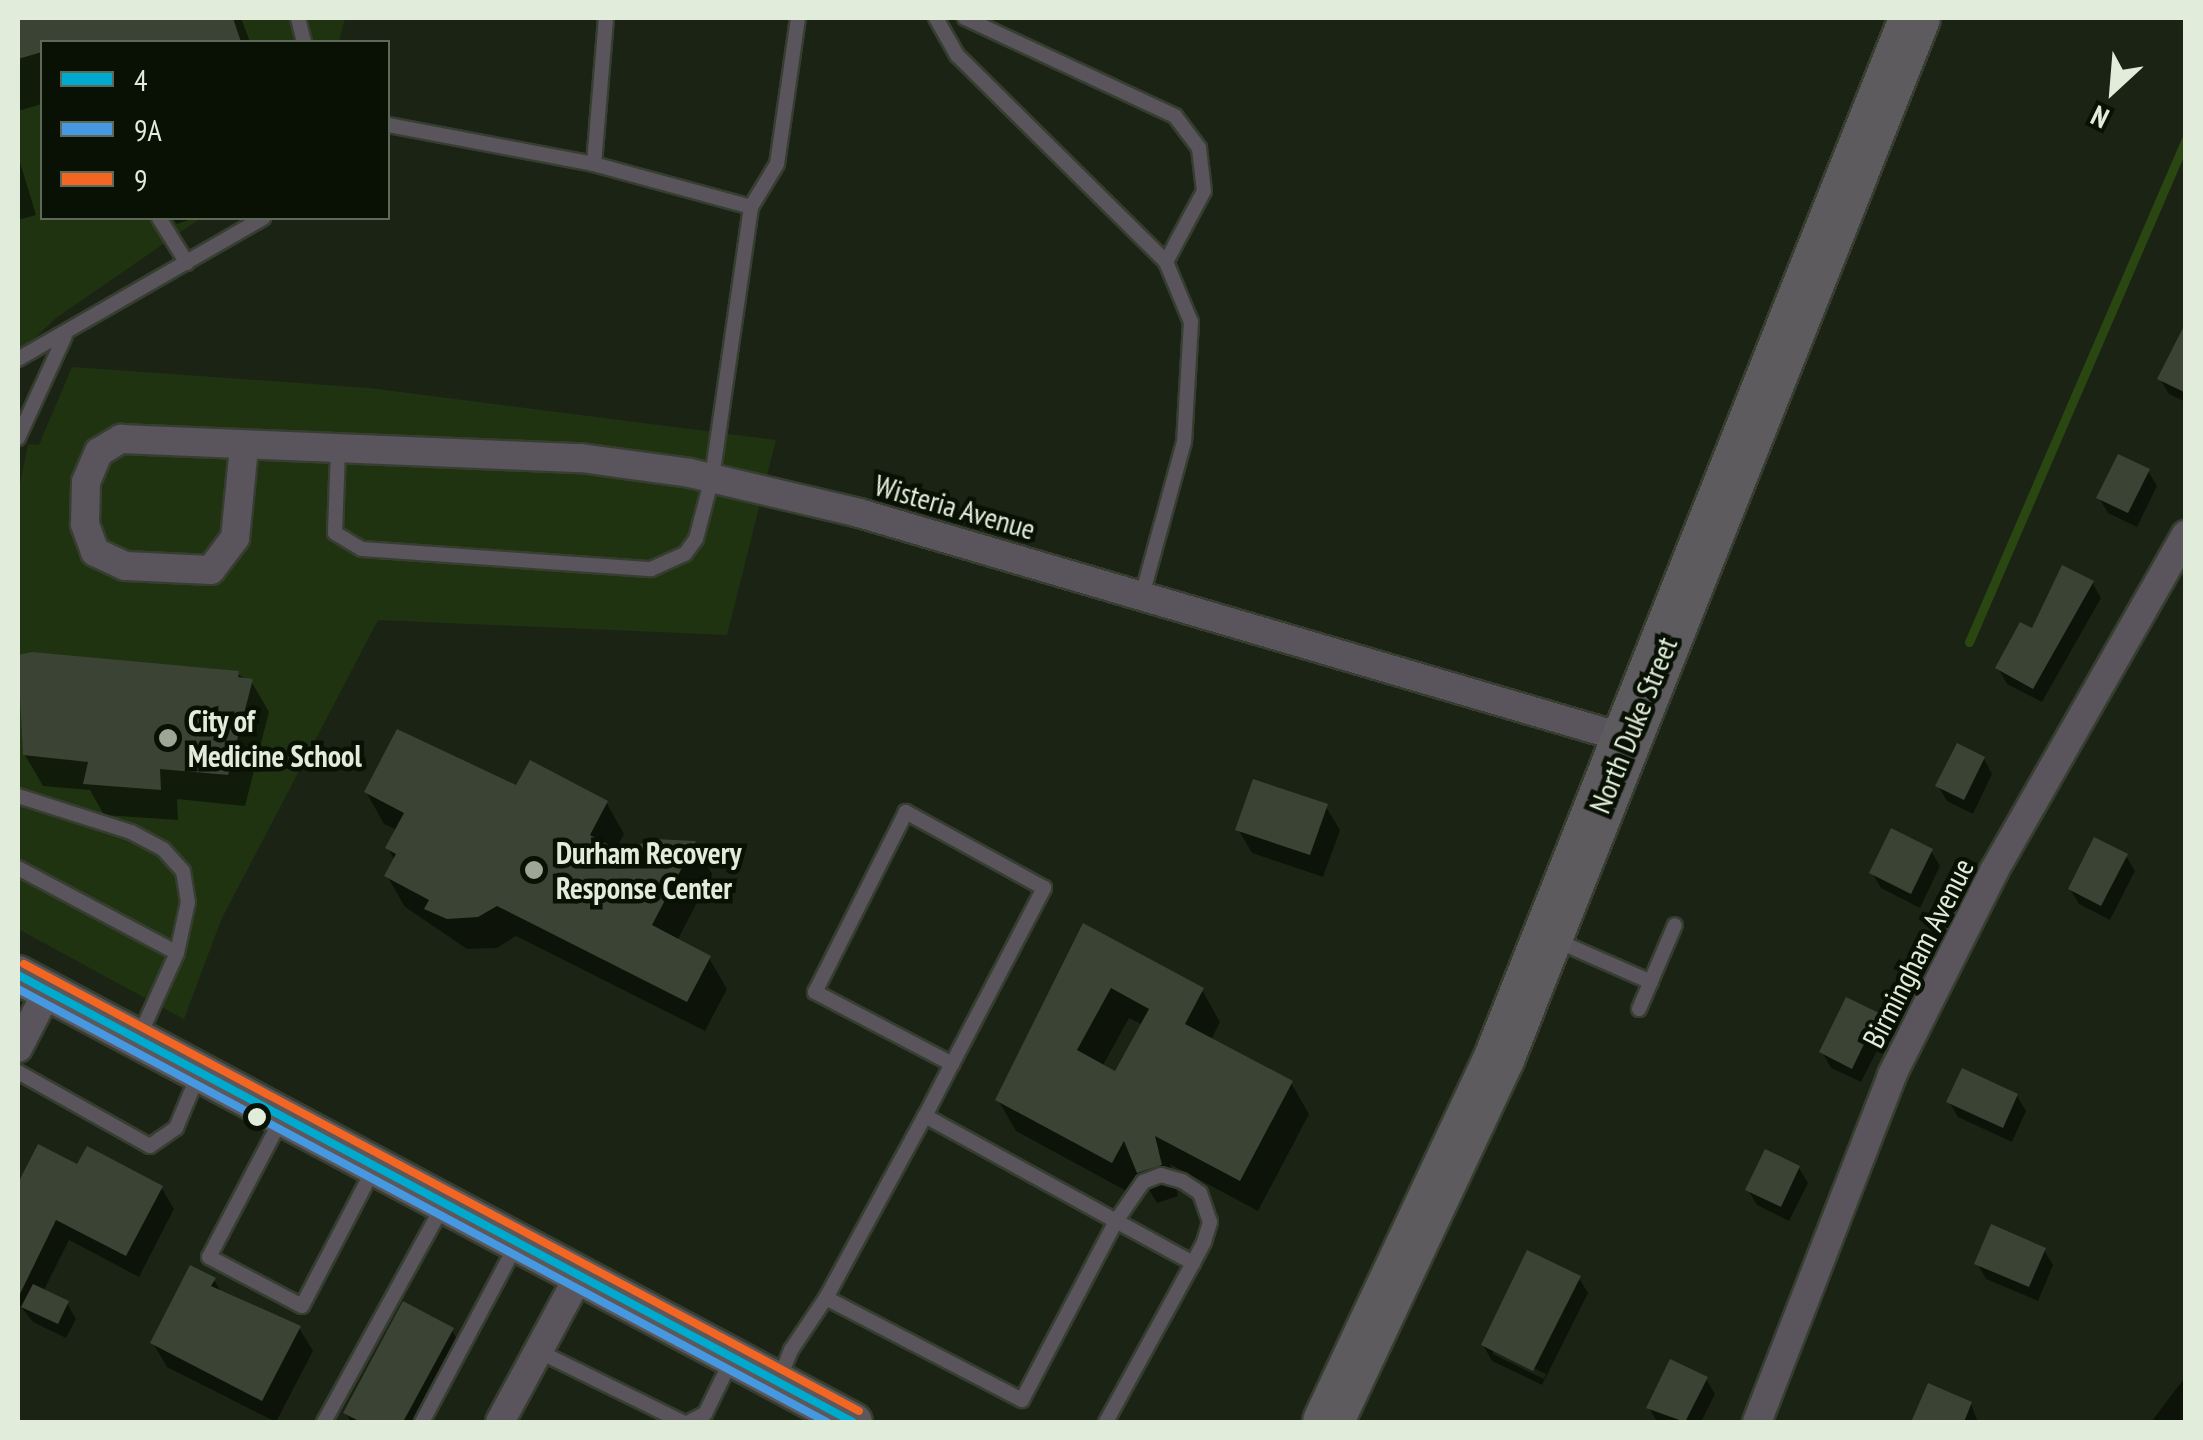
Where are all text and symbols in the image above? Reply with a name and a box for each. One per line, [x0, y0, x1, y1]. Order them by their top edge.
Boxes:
legend [40, 40, 390, 220]
north arrow [2063, 40, 2163, 140]
text: 4 [134, 60, 148, 99]
text: N [2085, 97, 2115, 137]
text: 9A [134, 110, 162, 149]
text: 9 [134, 160, 148, 199]
street label: Wisteria Avenue [870, 467, 1040, 547]
street label: North Duke Street [1581, 632, 1685, 818]
place label: City of Medicine School [188, 703, 362, 774]
marker: City of Medicine School [157, 727, 179, 749]
place label: Durham Recovery Response Center [556, 835, 741, 906]
street label: Birmingham Avenue [1855, 852, 1981, 1054]
marker: Durham Recovery Response Center [521, 857, 547, 883]
unlabelled marker [247, 1107, 267, 1127]

